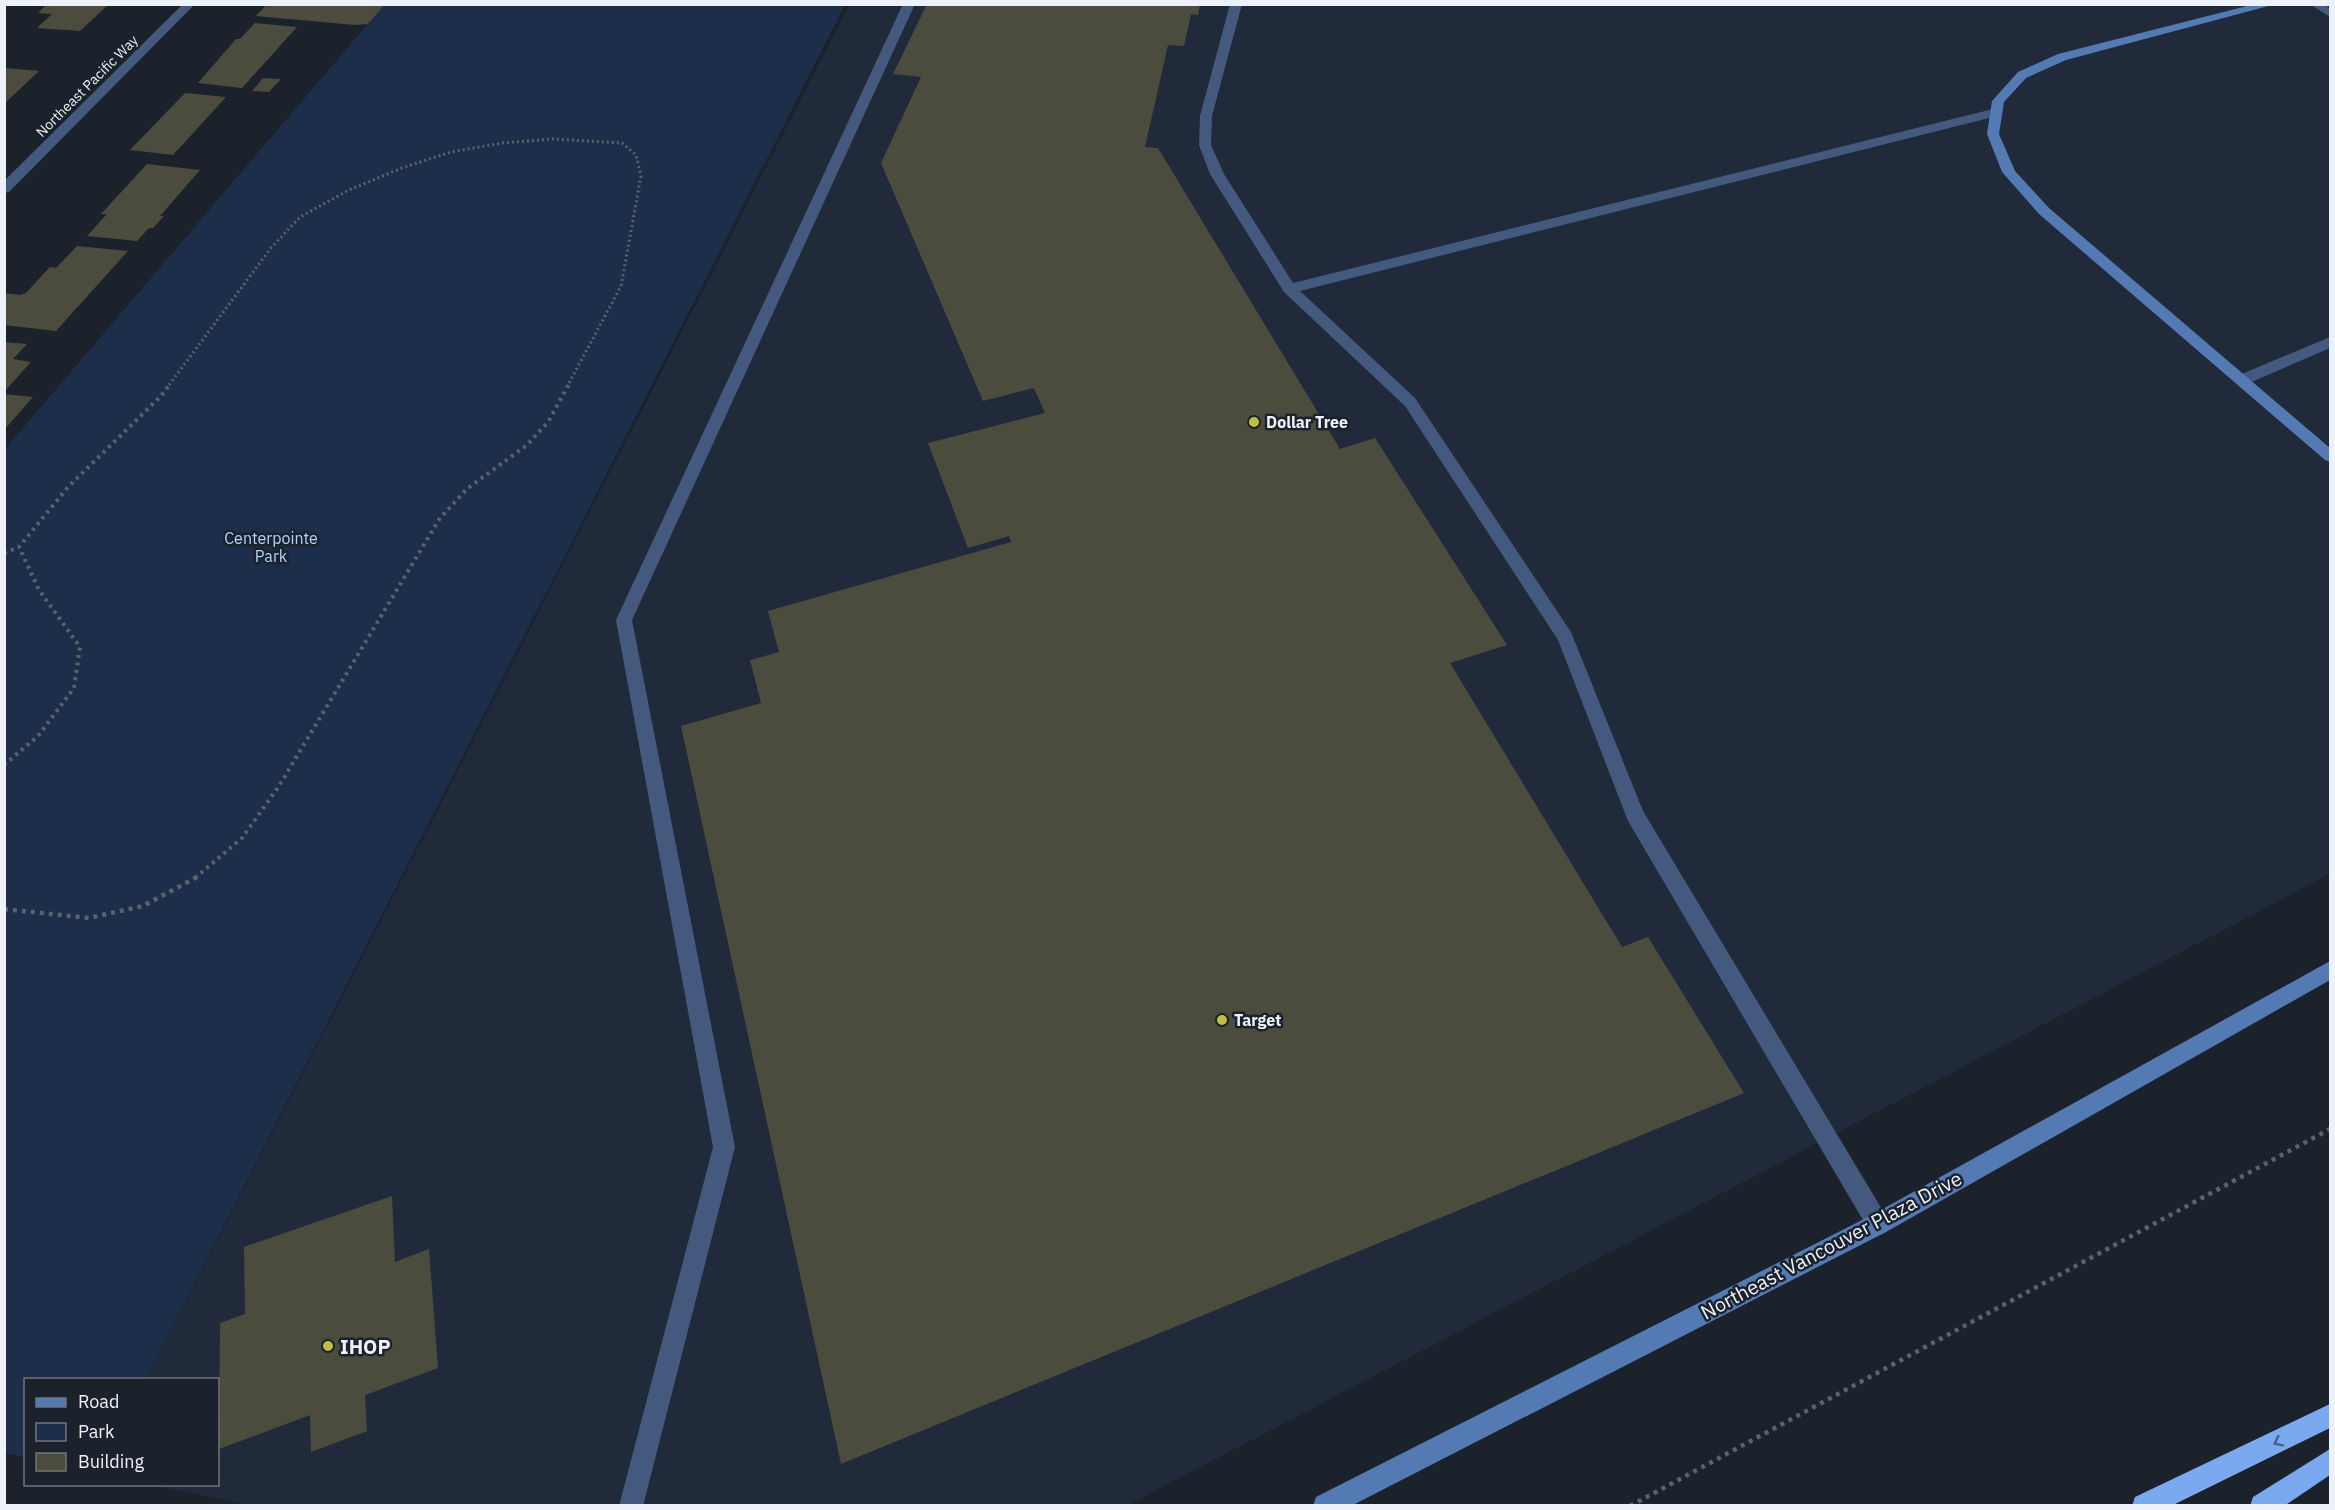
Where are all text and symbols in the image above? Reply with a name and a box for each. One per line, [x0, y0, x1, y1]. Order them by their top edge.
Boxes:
street label: Northeast Pacific Way [32, 31, 142, 141]
place label: Dollar Tree [1266, 412, 1348, 432]
marker: Dollar Tree [1247, 415, 1261, 429]
park label: Centerpointe Park [224, 528, 318, 566]
place label: Target [1234, 1010, 1281, 1030]
marker: Target [1215, 1013, 1229, 1027]
street label: Northeast Vancouver Plaza Drive [1696, 1164, 1966, 1326]
place label: IHOP [340, 1333, 391, 1360]
marker: IHOP [321, 1339, 335, 1353]
legend [24, 1378, 219, 1486]
text: Road [78, 1390, 119, 1413]
text: Park [78, 1420, 115, 1443]
one-way arrow [2273, 1434, 2284, 1446]
text: Building [78, 1450, 145, 1473]

